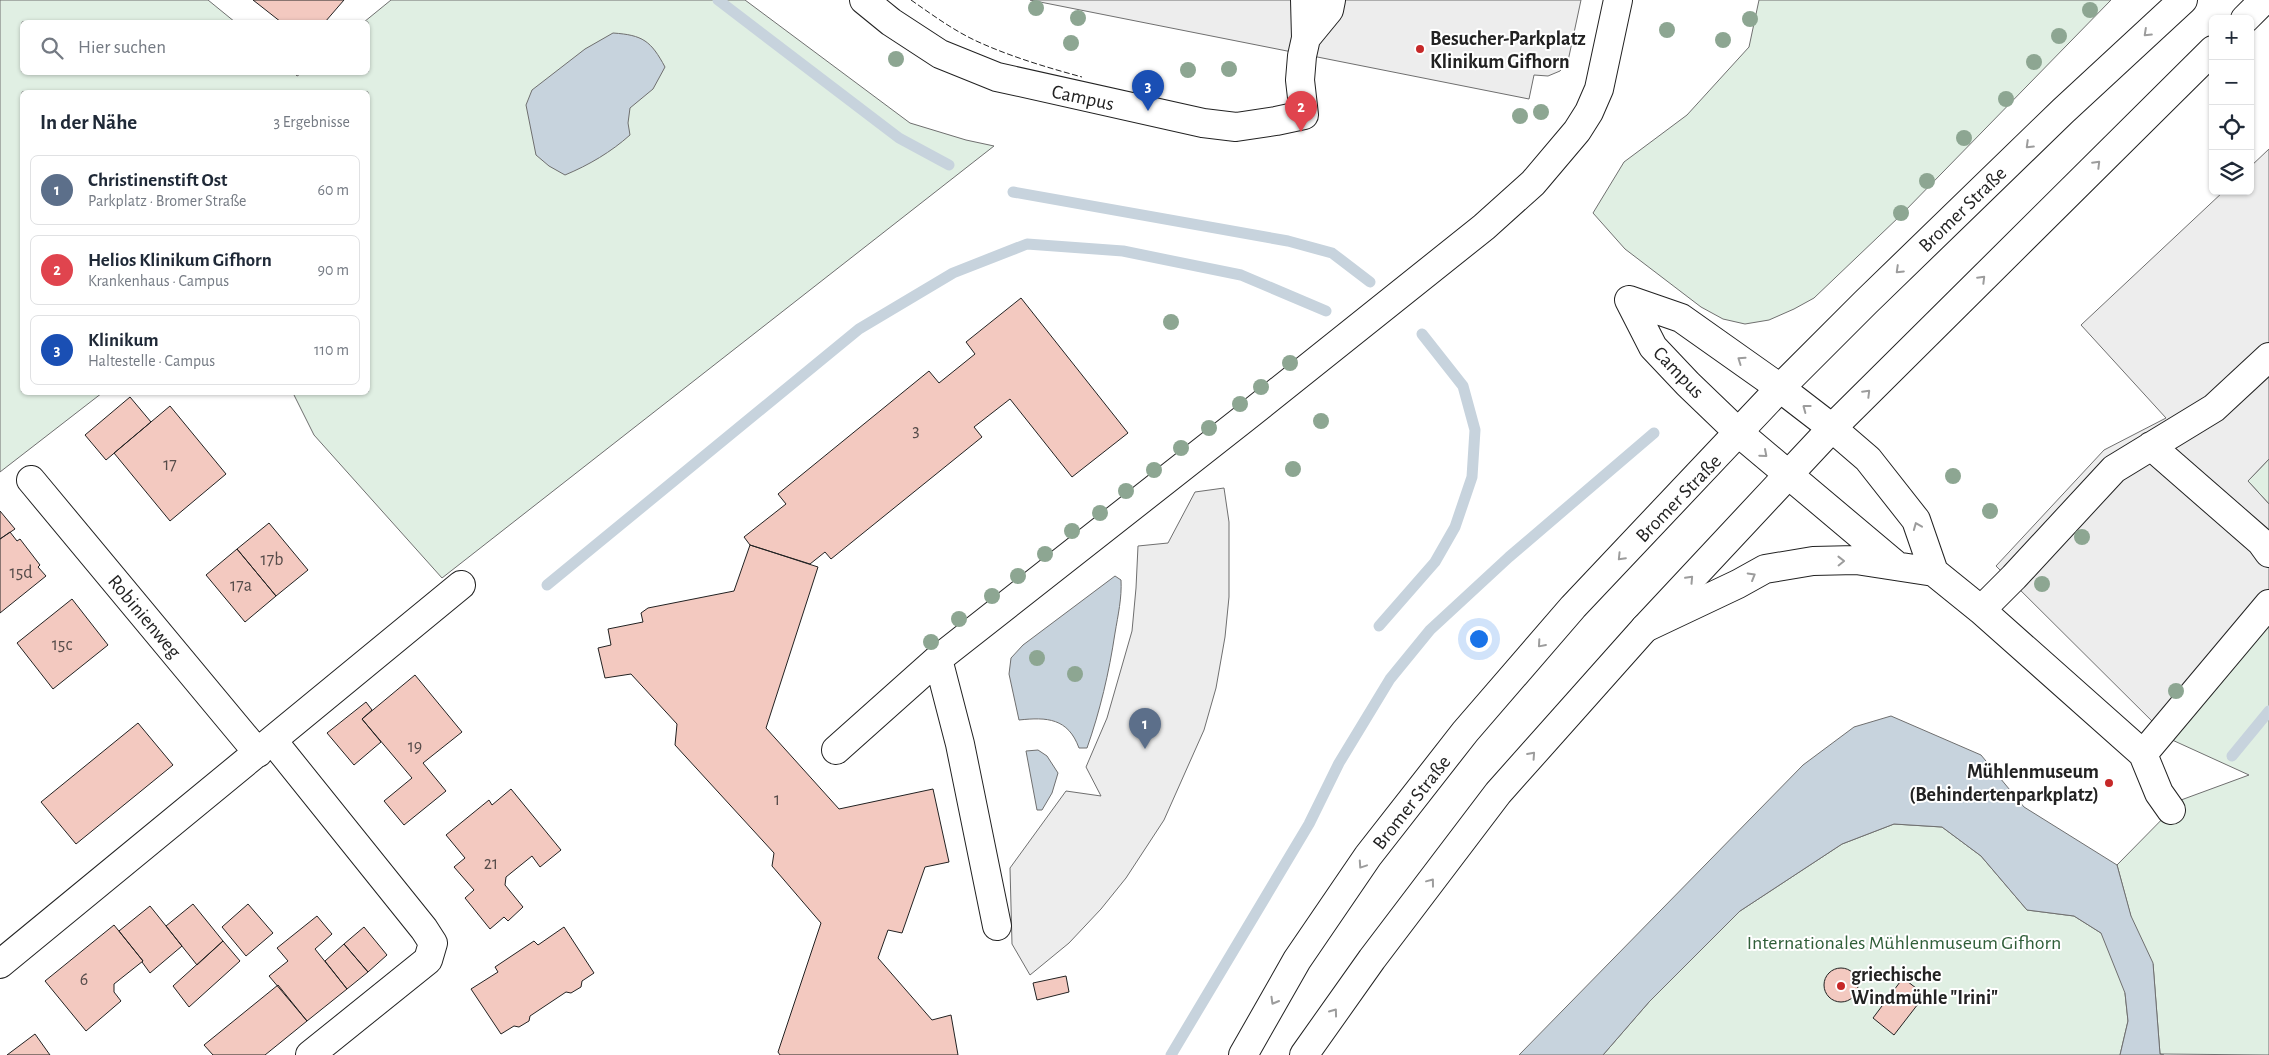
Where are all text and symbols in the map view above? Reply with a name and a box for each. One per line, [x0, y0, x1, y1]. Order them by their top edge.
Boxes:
map controls [2209, 15, 2254, 195]
button: + [2209, 15, 2254, 60]
search box [20, 20, 370, 75]
one-way arrow [2144, 27, 2153, 36]
place label: Besucher-Parkplatz Klinikum Gifhorn [1430, 29, 1586, 72]
icon: search [38, 34, 66, 62]
text: Hier suchen [78, 38, 166, 57]
marker: Besucher-Parkplatz Klinikum Gifhorn [1414, 43, 1426, 55]
button: − [2209, 60, 2254, 105]
pin: 3 [1132, 70, 1164, 111]
street label: Campus [1050, 82, 1116, 114]
pin: 2 [1285, 91, 1317, 132]
button: locate [2209, 105, 2254, 150]
text: In der Nähe [40, 112, 137, 133]
text: 3 Ergebnisse [273, 114, 350, 130]
one-way arrow [2025, 139, 2034, 148]
button: layers [2209, 150, 2254, 195]
one-way arrow [2091, 161, 2100, 170]
street label: Bromer Straße [1915, 163, 2010, 256]
text: Christinenstift Ost [88, 171, 227, 190]
text: 1 [54, 182, 60, 198]
text: 60 m [318, 182, 349, 198]
text: Parkplatz · Bromer Straße [88, 193, 246, 209]
text: Helios Klinikum Gifhorn [88, 251, 272, 270]
text: 2 [53, 262, 61, 278]
text: 90 m [318, 262, 349, 278]
one-way arrow [1896, 264, 1905, 273]
text: Krankenhaus · Campus [88, 273, 229, 289]
one-way arrow [1976, 275, 1985, 284]
text: Klinikum [88, 331, 159, 350]
text: 3 [54, 342, 60, 358]
text: 110 m [314, 342, 349, 358]
street label: Campus [1649, 343, 1707, 402]
text: Haltestelle · Campus [88, 353, 215, 369]
one-way arrow [1737, 357, 1746, 366]
one-way arrow [1861, 390, 1870, 399]
one-way arrow [1802, 405, 1812, 414]
house number: 3 [912, 422, 920, 440]
one-way arrow [1758, 448, 1767, 457]
street label: Bromer Straße [1632, 451, 1725, 546]
house number: 17 [163, 456, 177, 474]
one-way arrow [1913, 522, 1924, 531]
house number: 17b [261, 551, 283, 569]
one-way arrow [1618, 551, 1627, 560]
one-way arrow [1837, 556, 1845, 566]
house number: 15d [9, 564, 33, 582]
street label: Robinienweg [104, 571, 185, 662]
one-way arrow [1747, 573, 1756, 583]
one-way arrow [1684, 575, 1693, 584]
house number: 17a [230, 577, 252, 595]
your location [1466, 626, 1492, 652]
house number: 15c [52, 636, 72, 654]
one-way arrow [1538, 638, 1547, 647]
pin: 1 [1129, 708, 1161, 749]
house number: 19 [408, 738, 422, 756]
one-way arrow [1526, 751, 1535, 760]
street label: Bromer Straße [1369, 752, 1455, 853]
place label: Mühlenmuseum (Behindertenparkplatz) [1909, 762, 2099, 805]
marker: Mühlenmuseum (Behindertenparkplatz) [2103, 777, 2115, 789]
house number: 1 [774, 791, 780, 809]
house number: 21 [484, 855, 498, 873]
one-way arrow [1359, 859, 1368, 869]
one-way arrow [1425, 878, 1434, 888]
park label: Internationales Mühlenmuseum Gifhorn [1747, 933, 2061, 953]
place label: griechische Windmühle "Irini" [1851, 965, 1998, 1008]
house number: 6 [80, 971, 88, 989]
marker: griechische Windmühle "Irini" [1835, 980, 1847, 992]
one-way arrow [1270, 996, 1280, 1005]
one-way arrow [1328, 1009, 1337, 1018]

